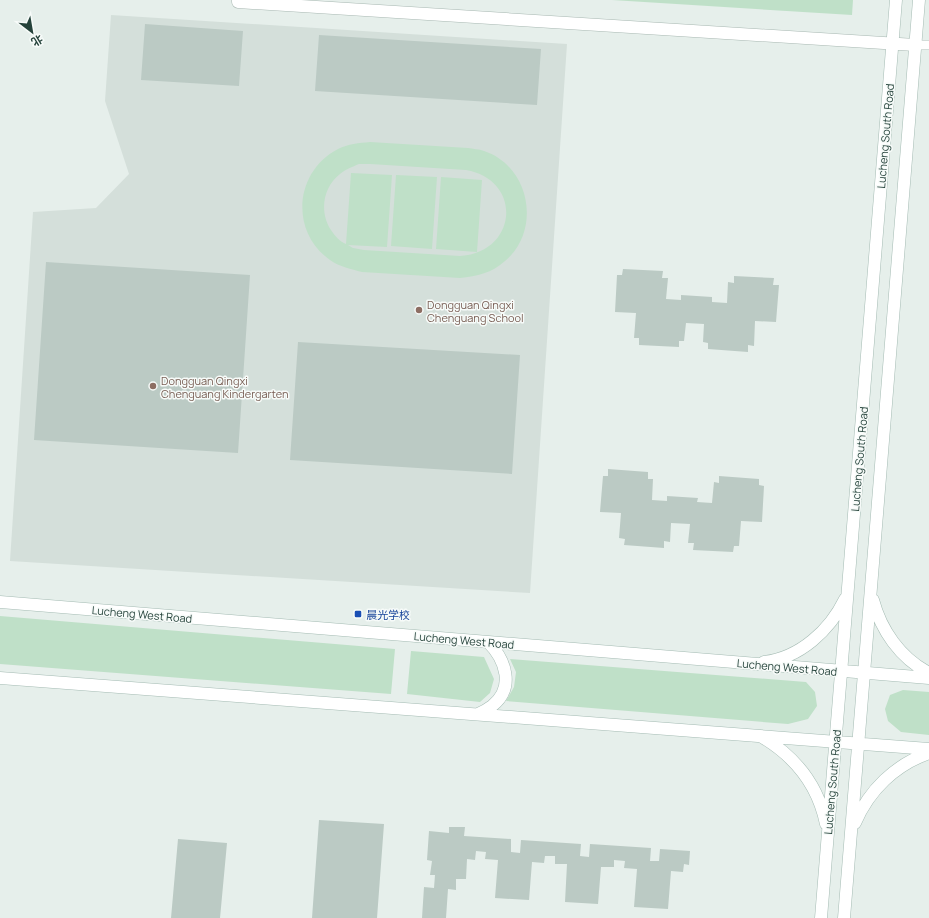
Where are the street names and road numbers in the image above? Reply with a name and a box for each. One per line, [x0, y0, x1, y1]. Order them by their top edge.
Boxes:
street label: Lucheng South Road [873, 83, 897, 189]
street label: Lucheng South Road [847, 406, 871, 512]
street label: Lucheng West Road [91, 602, 193, 626]
street label: Lucheng West Road [413, 628, 515, 652]
street label: Lucheng West Road [736, 655, 838, 679]
street label: Lucheng South Road [820, 729, 844, 835]

